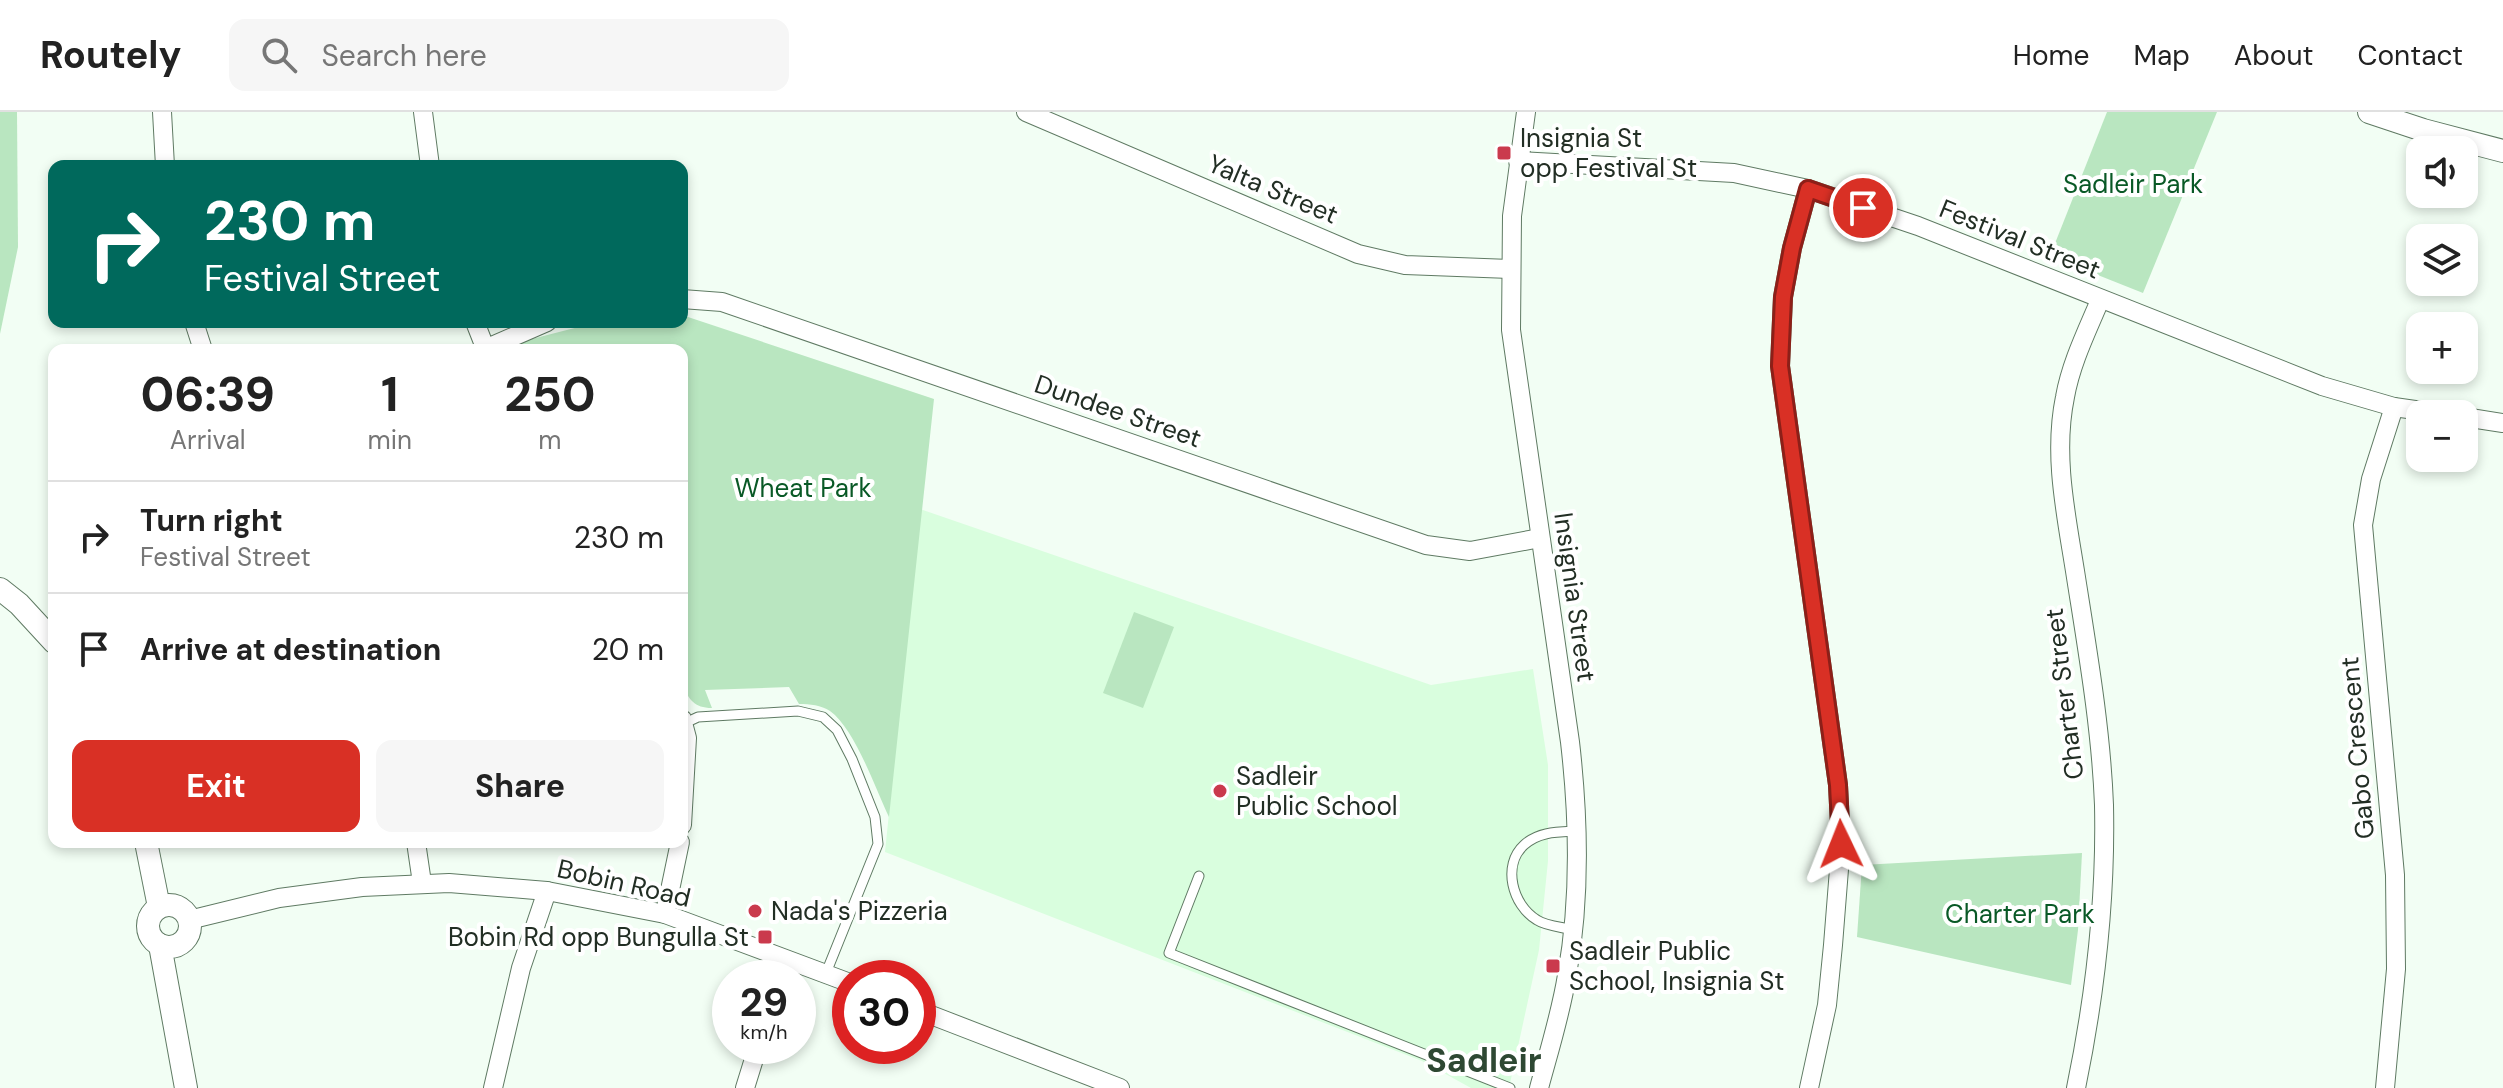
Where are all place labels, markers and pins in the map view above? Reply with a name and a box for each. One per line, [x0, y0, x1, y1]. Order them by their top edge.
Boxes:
place label: Insignia St opp Festival St [1520, 121, 1697, 185]
marker: Insignia St opp Festival St [1495, 144, 1513, 162]
pin [1829, 174, 1897, 242]
place label: Sadleir Public School [1236, 759, 1398, 823]
marker: Sadleir Public School [1211, 782, 1229, 800]
place label: Nada's Pizzeria [771, 894, 948, 928]
marker: Nada's Pizzeria [746, 902, 764, 920]
place label: Bobin Rd opp Bungulla St [448, 920, 749, 954]
marker: Bobin Rd opp Bungulla St [756, 928, 774, 946]
place label: Sadleir Public School, Insignia St [1569, 934, 1785, 998]
marker: Sadleir Public School, Insignia St [1544, 957, 1562, 975]

